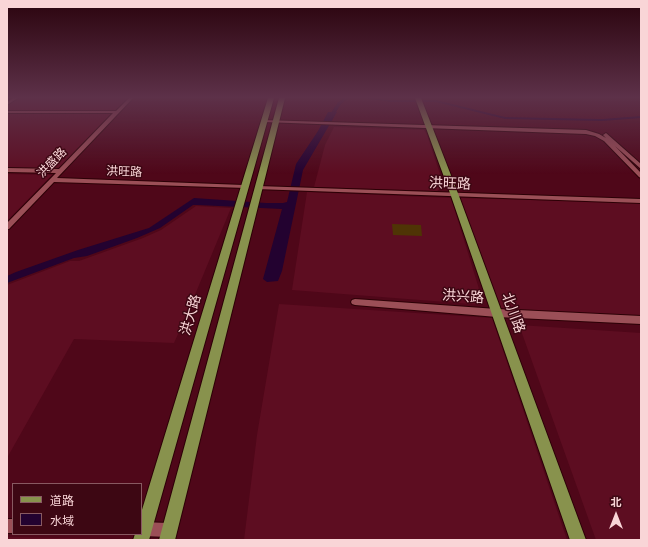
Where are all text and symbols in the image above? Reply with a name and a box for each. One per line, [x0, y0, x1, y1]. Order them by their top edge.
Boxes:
street label: 洪盛路 [34, 145, 70, 181]
street label: 洪旺路 [106, 164, 142, 180]
street label: 洪旺路 [429, 175, 471, 193]
street label: 洪兴路 [441, 287, 485, 307]
street label: 北川路 [498, 290, 528, 336]
street label: 洪大路 [177, 292, 205, 338]
legend [12, 483, 142, 535]
text: 道路 [50, 494, 74, 508]
north arrow [596, 495, 636, 535]
text: 北 [611, 496, 622, 509]
text: 水域 [50, 514, 74, 528]

